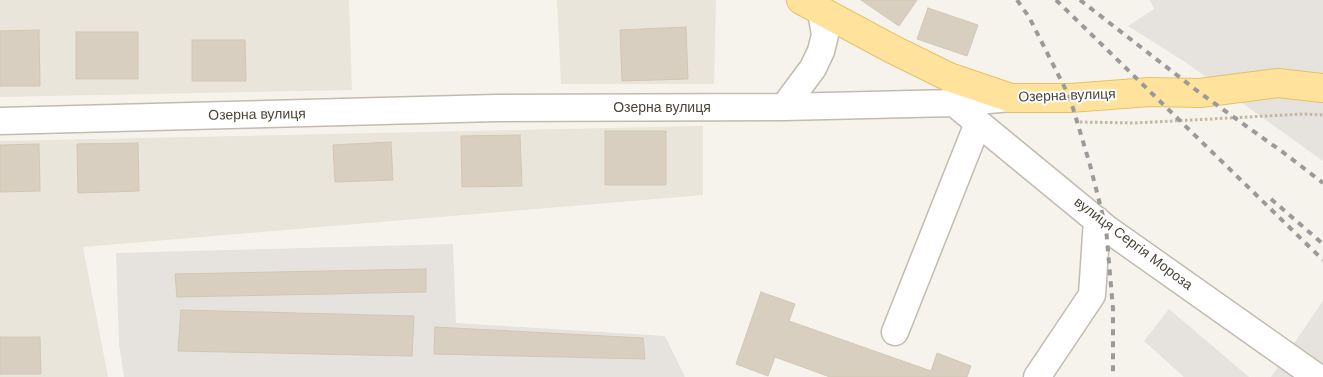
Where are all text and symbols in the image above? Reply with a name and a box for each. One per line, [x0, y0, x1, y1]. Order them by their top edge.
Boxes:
street label: Озерна вулиця [1018, 86, 1116, 106]
street label: Озерна вулиця [613, 100, 711, 116]
street label: Озерна вулиця [208, 106, 306, 124]
street label: вулиця Сергія Мороза [1070, 194, 1196, 294]

